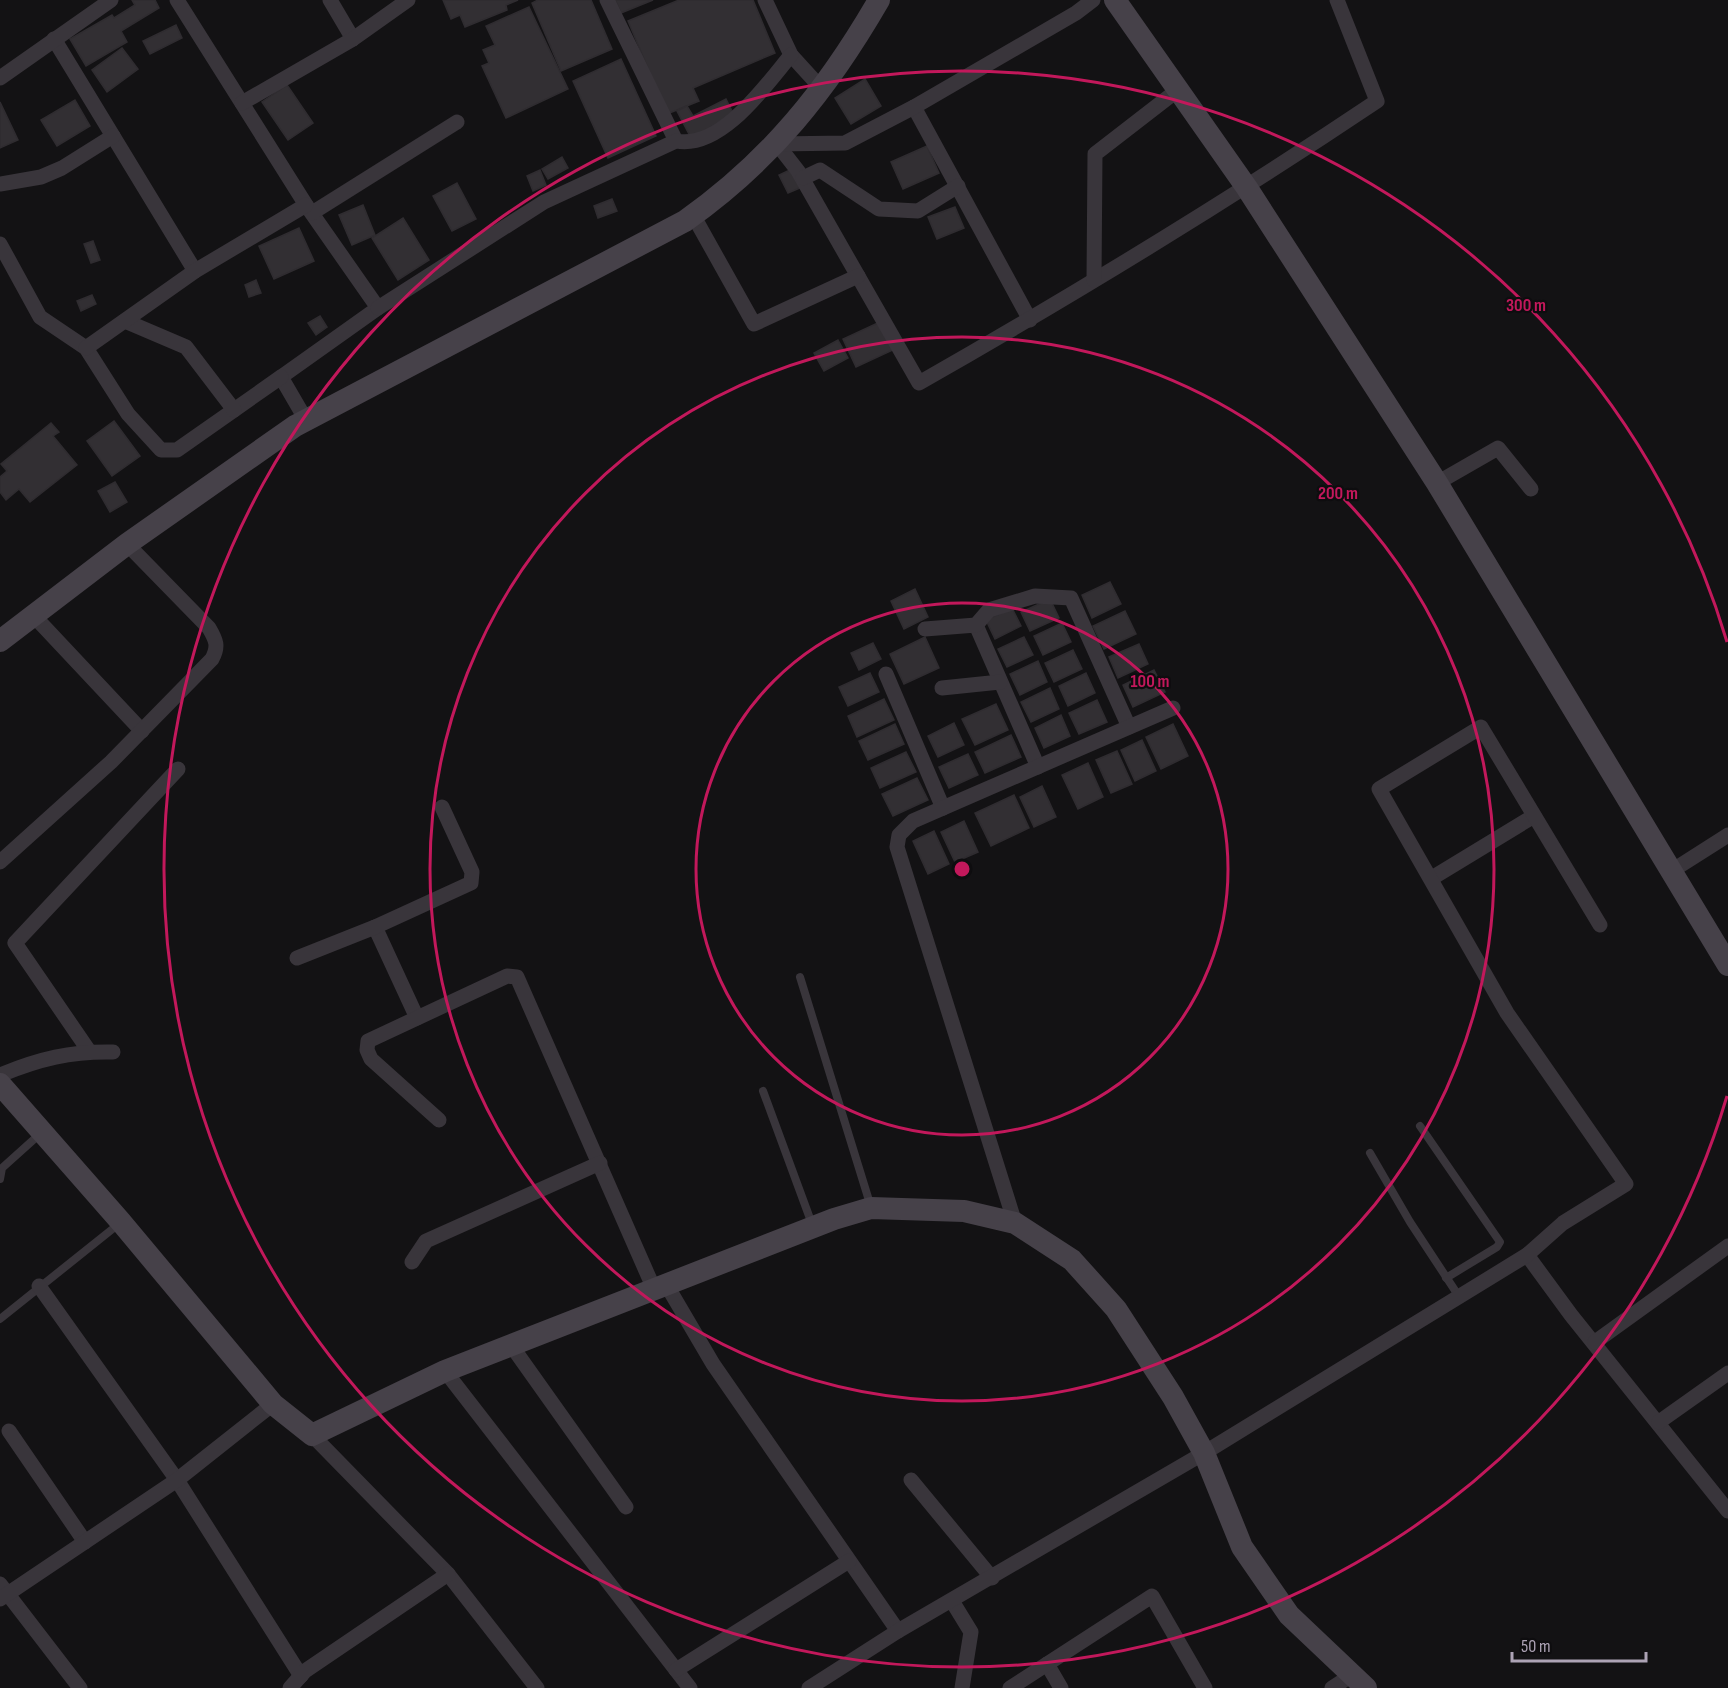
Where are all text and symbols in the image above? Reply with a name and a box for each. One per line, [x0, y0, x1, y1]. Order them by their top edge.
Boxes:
text: 300 m [1506, 295, 1546, 316]
text: 200 m [1318, 483, 1358, 504]
text: 100 m [1131, 671, 1170, 692]
centre of rings [952, 859, 972, 879]
scale bar [1512, 1625, 1646, 1663]
text: 50 m [1521, 1636, 1551, 1657]

